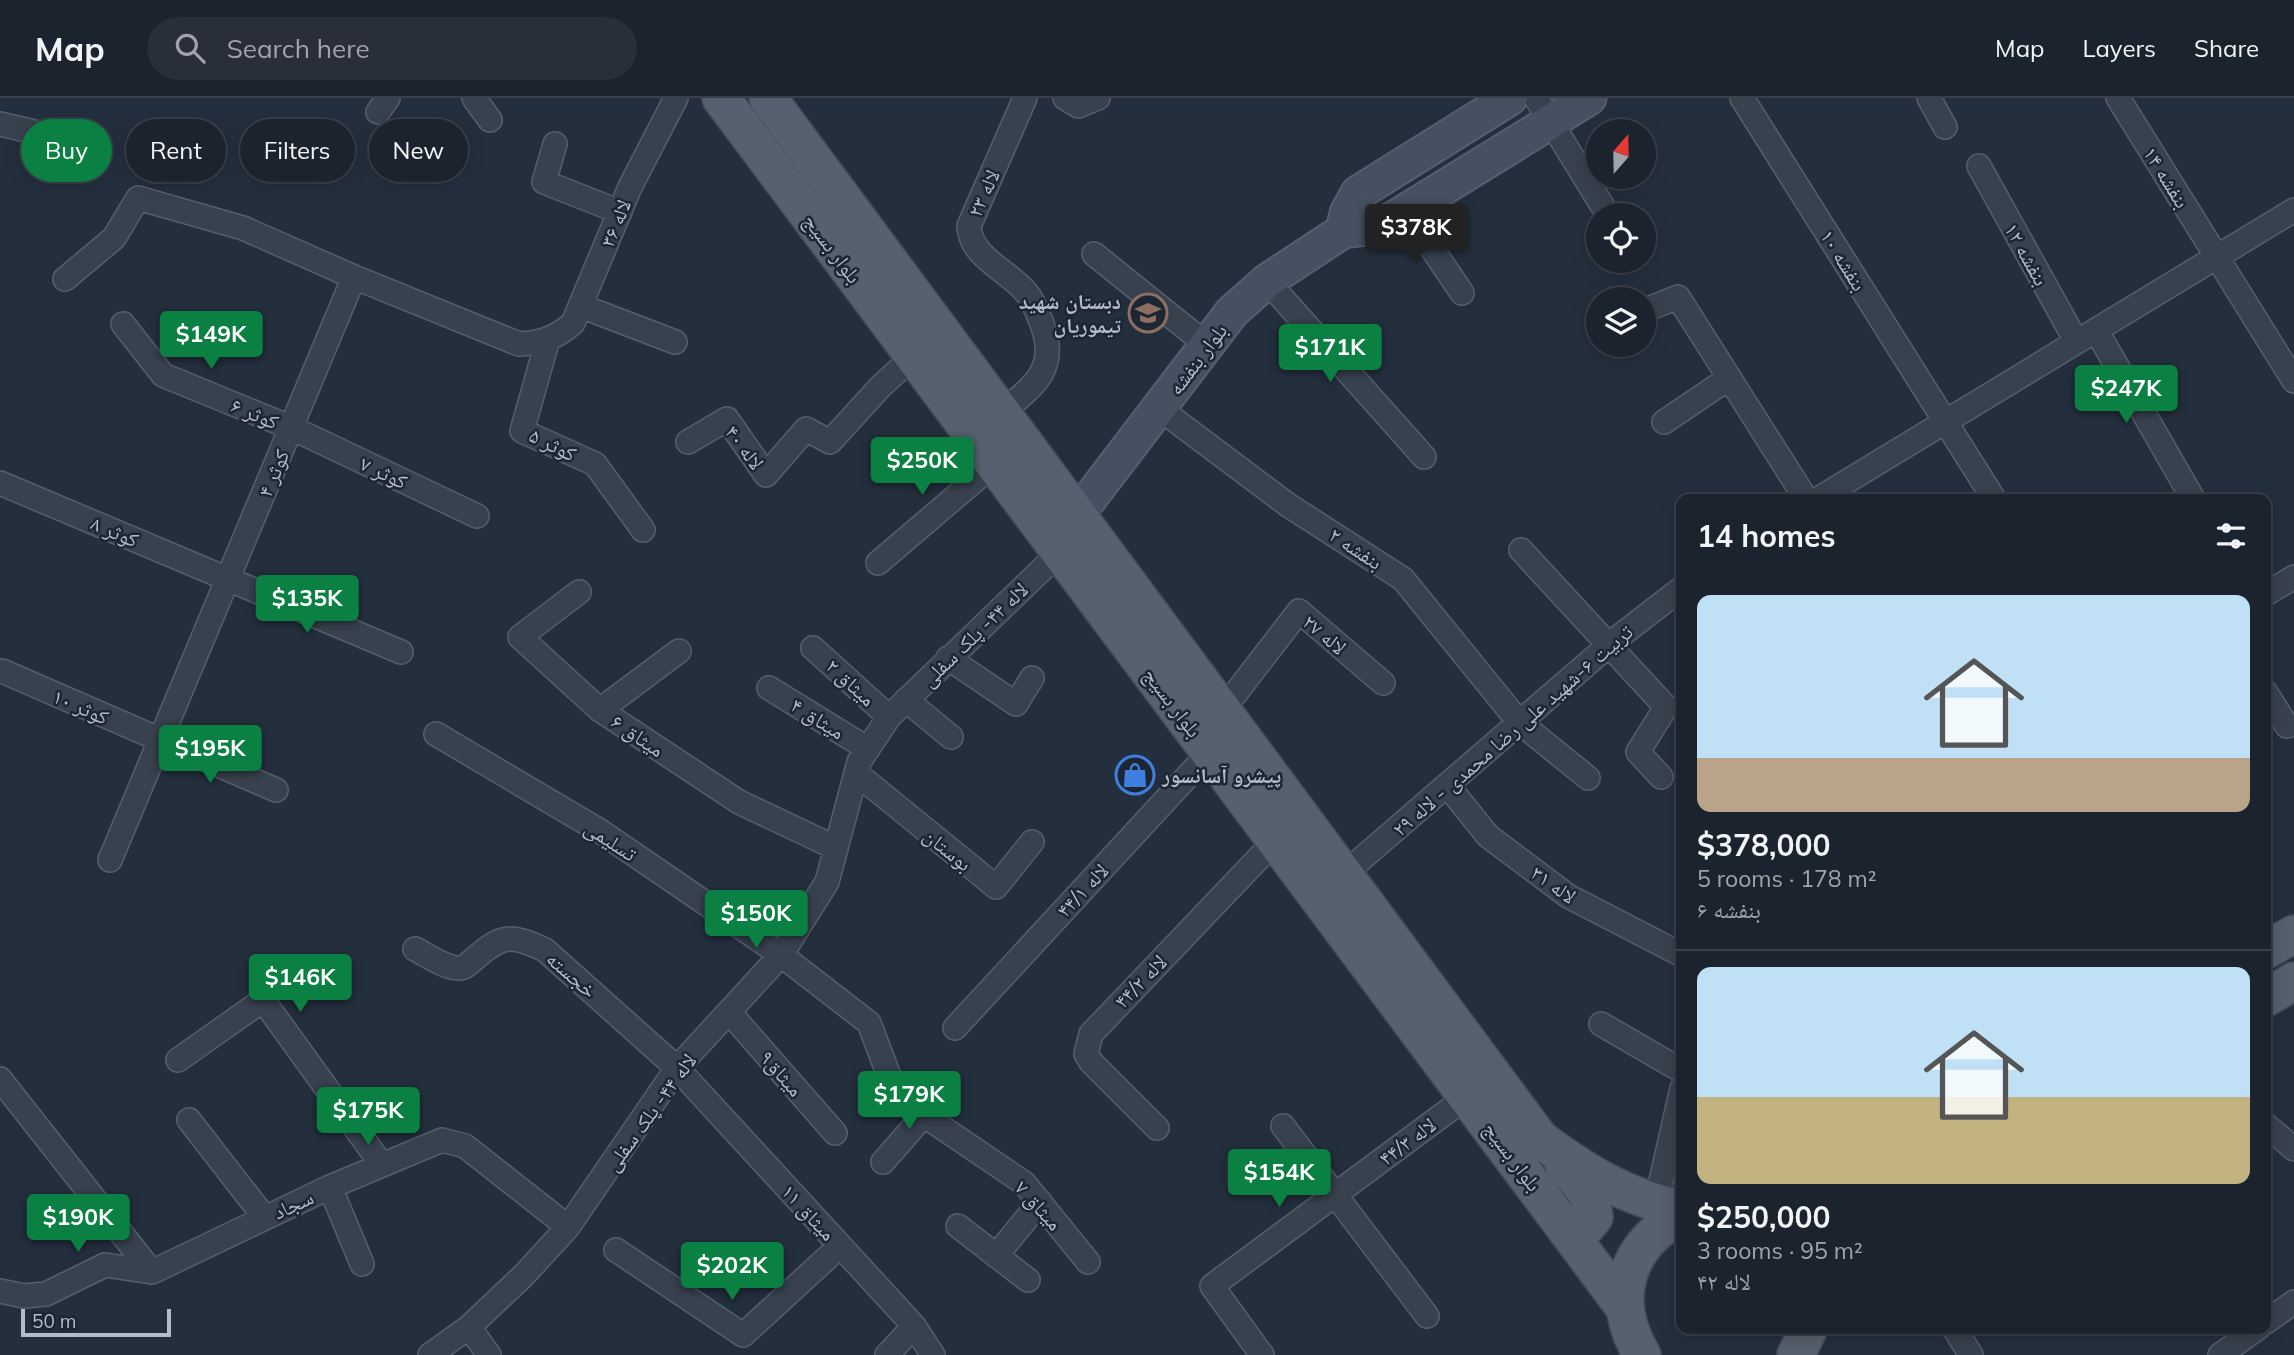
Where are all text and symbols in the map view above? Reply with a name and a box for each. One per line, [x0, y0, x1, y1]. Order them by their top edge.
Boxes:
search box [147, 17, 637, 80]
text: Map [35, 28, 105, 69]
icon: search [171, 29, 209, 67]
text: Search here [227, 32, 370, 65]
text: Map [1995, 33, 2044, 63]
text: Layers [2082, 33, 2156, 63]
text: Share [2194, 33, 2259, 63]
chip: Buy [21, 119, 112, 182]
chip: Rent [126, 119, 226, 182]
chip: Filters [240, 119, 355, 182]
chip: New [369, 119, 468, 182]
north arrow [1586, 119, 1656, 189]
map controls [1586, 119, 1656, 357]
street label: بنفشه ۱۴ [2138, 141, 2196, 213]
street label: لاله ۲۳ [961, 165, 1005, 221]
street label: لاله ۳۶ [594, 195, 636, 251]
button: locate [1586, 203, 1656, 273]
pin: $378K [1367, 204, 1465, 264]
street label: بلوار بسیج [798, 208, 868, 289]
text: $378K [1381, 212, 1451, 241]
street label: بنفشه ۱۲ [1999, 218, 2055, 290]
street label: بنفشه ۱۰ [1815, 224, 1873, 296]
button: layers [1586, 287, 1656, 357]
place label: دبستان شهید تیموریان [1019, 288, 1121, 338]
school or university icon: دبستان شهید تیموریان [1127, 292, 1169, 334]
pin: $149K [162, 312, 260, 371]
street label: بلوار بنفشه [1162, 318, 1232, 400]
text: $149K [176, 319, 246, 348]
pin: $171K [1281, 324, 1379, 384]
text: $171K [1295, 332, 1365, 361]
pin: $247K [2077, 366, 2175, 425]
text: $247K [2091, 373, 2161, 402]
street label: کوثر ۶ [227, 391, 283, 435]
street label: لاله ۴۰ [720, 420, 770, 474]
street label: کوثر ۵ [525, 422, 581, 467]
pin: $250K [873, 438, 971, 497]
street label: کوثر ۴ [251, 445, 295, 501]
text: $250K [887, 445, 957, 474]
street label: کوثر ۷ [356, 450, 412, 494]
street label: کوثر ۸ [87, 509, 143, 553]
text: 14 homes [1697, 517, 1836, 555]
icon: filters [2212, 517, 2250, 555]
street label: بنفشه ۲ [1324, 521, 1388, 575]
pin: $135K [258, 575, 356, 635]
street label: لاله ۴۴- پلک سفلی [915, 576, 1034, 692]
text: $135K [272, 583, 342, 612]
street label: لاله ۲۷ [1298, 608, 1352, 660]
street label: تربیت ۶-شهید علی رضا محمدی - لاله ۲۹ [1386, 618, 1638, 842]
icon: home [1911, 640, 2037, 766]
street label: میثاق ۲ [820, 653, 881, 712]
street label: بلوار بسیج [1138, 662, 1208, 743]
street label: کوثر ۱۰ [49, 682, 113, 730]
street label: میثاق ۴ [786, 691, 850, 745]
street label: میثاق ۶ [606, 708, 670, 763]
pin: $195K [161, 726, 259, 785]
text: $195K [175, 733, 245, 762]
shop icon: پیشرو آسانسور [1114, 754, 1156, 796]
place label: پیشرو آسانسور [1161, 762, 1281, 788]
street label: تسلیمی [579, 814, 642, 867]
street label: بوستان [919, 822, 977, 876]
text: $378,000 [1697, 826, 1830, 864]
street label: لاله ۴۴/۱ [1050, 858, 1114, 922]
street label: لاله ۳۱ [1526, 859, 1582, 909]
text: 5 rooms · 178 m² [1697, 864, 1877, 893]
pin: $150K [707, 890, 805, 950]
text: بنفشه ۶ [1697, 895, 1761, 924]
text: $150K [721, 898, 791, 927]
street label: خجسته [541, 945, 603, 1003]
street label: لاله ۴۴/۲ [1108, 949, 1172, 1013]
pin: $146K [251, 954, 349, 1014]
text: $146K [265, 962, 335, 991]
icon: home [1911, 1012, 2037, 1138]
street label: میثاق۹ [754, 1044, 809, 1102]
street label: لاله ۴۴- پلک سفلی [599, 1048, 702, 1177]
pin: $179K [860, 1072, 958, 1131]
text: $179K [874, 1079, 944, 1108]
pin: $175K [319, 1088, 417, 1147]
text: $175K [333, 1095, 403, 1124]
street label: لاله ۴۴/۳ [1373, 1111, 1441, 1171]
street label: بلوار بسیج [1478, 1116, 1548, 1197]
pin: $154K [1230, 1150, 1328, 1209]
text: $154K [1244, 1157, 1314, 1186]
street label: میثاق ۷ [1009, 1175, 1068, 1236]
street label: میثاق ۱۱ [776, 1178, 842, 1246]
street label: سجاد [269, 1183, 317, 1225]
pin: $190K [29, 1194, 127, 1254]
text: $250,000 [1697, 1198, 1830, 1236]
text: $190K [43, 1202, 113, 1231]
text: 3 rooms · 95 m² [1697, 1236, 1863, 1265]
pin: $202K [683, 1242, 781, 1302]
text: $202K [697, 1250, 767, 1279]
text: لاله ۴۲ [1697, 1267, 1751, 1296]
scale bar [21, 1306, 172, 1338]
text: 50 m [32, 1309, 76, 1333]

